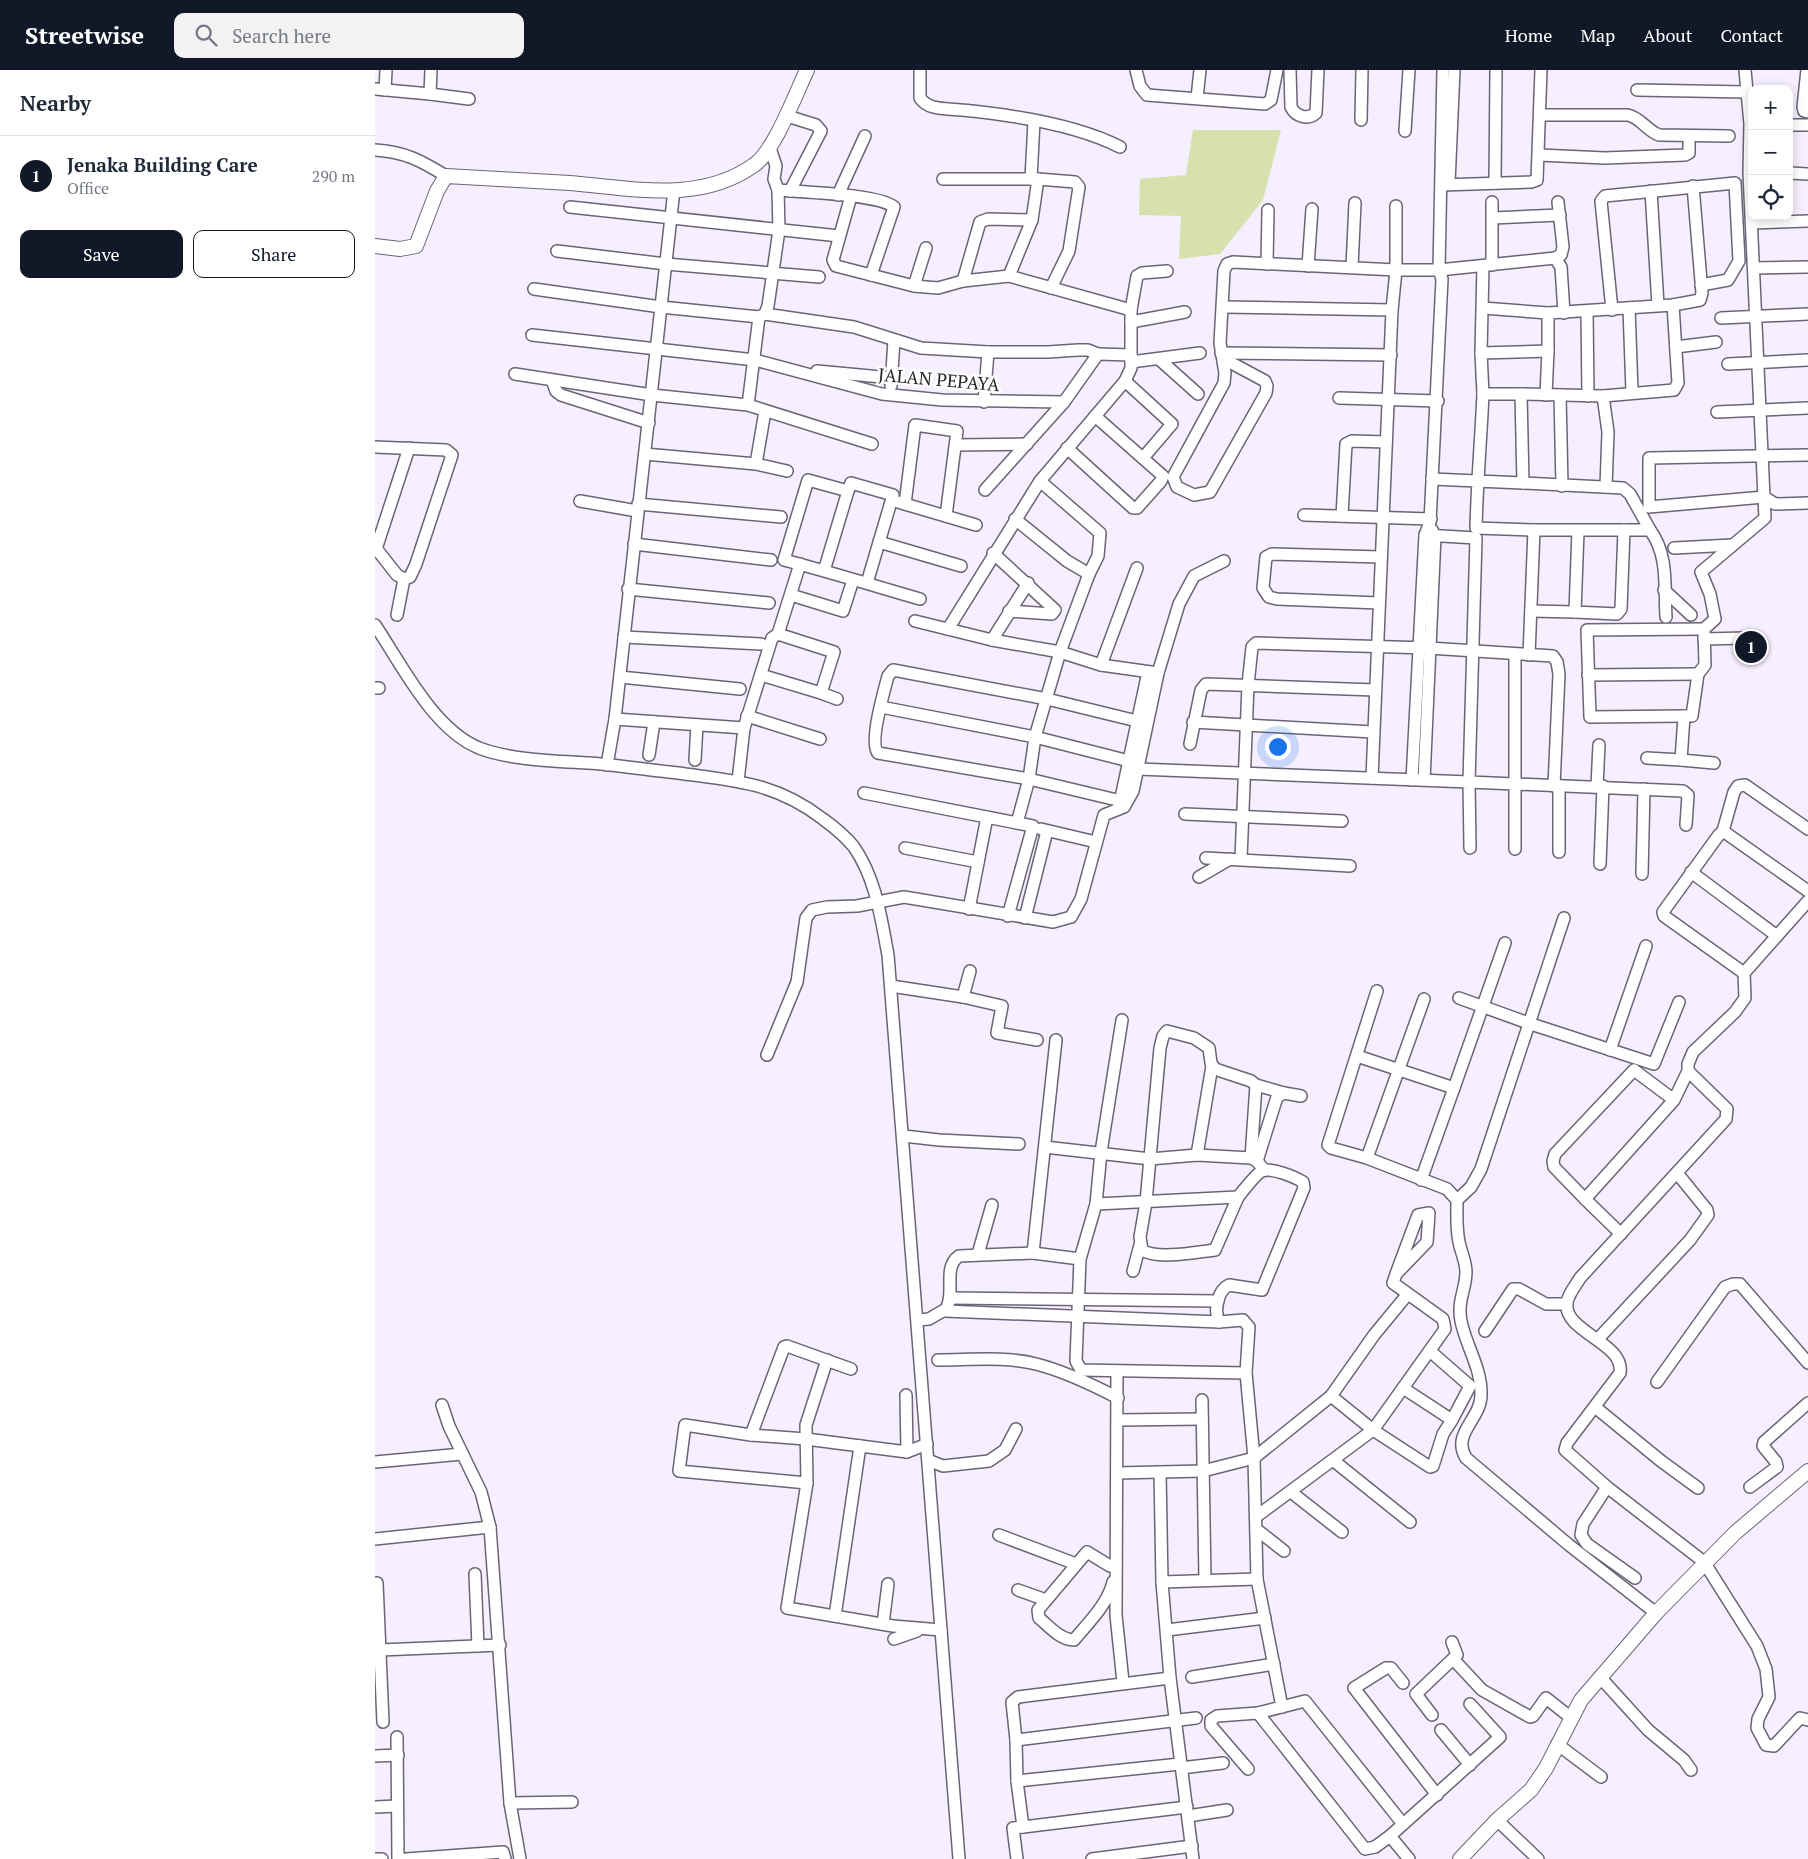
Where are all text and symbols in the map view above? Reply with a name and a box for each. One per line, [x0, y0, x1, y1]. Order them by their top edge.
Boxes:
search box [174, 13, 524, 58]
text: Streetwise [25, 19, 144, 51]
icon: search [192, 21, 220, 49]
text: Search here [232, 23, 331, 48]
text: Home [1505, 23, 1552, 47]
text: Map [1580, 23, 1615, 47]
text: About [1643, 23, 1692, 47]
text: Contact [1720, 23, 1783, 47]
map controls [1748, 85, 1793, 220]
button: + [1748, 85, 1793, 130]
text: Nearby [20, 89, 91, 117]
button: − [1748, 130, 1793, 175]
text: Jenaka Building Care [67, 152, 258, 177]
text: 1 [31, 165, 41, 187]
text: 290 m [312, 165, 355, 187]
button: locate [1748, 175, 1793, 220]
text: Office [67, 177, 109, 199]
button: Save [20, 230, 183, 278]
button: Share [193, 230, 355, 278]
street label: JALAN PEPAYA [877, 362, 1001, 396]
pin: 1 [1735, 628, 1767, 666]
your location [1265, 734, 1291, 760]

